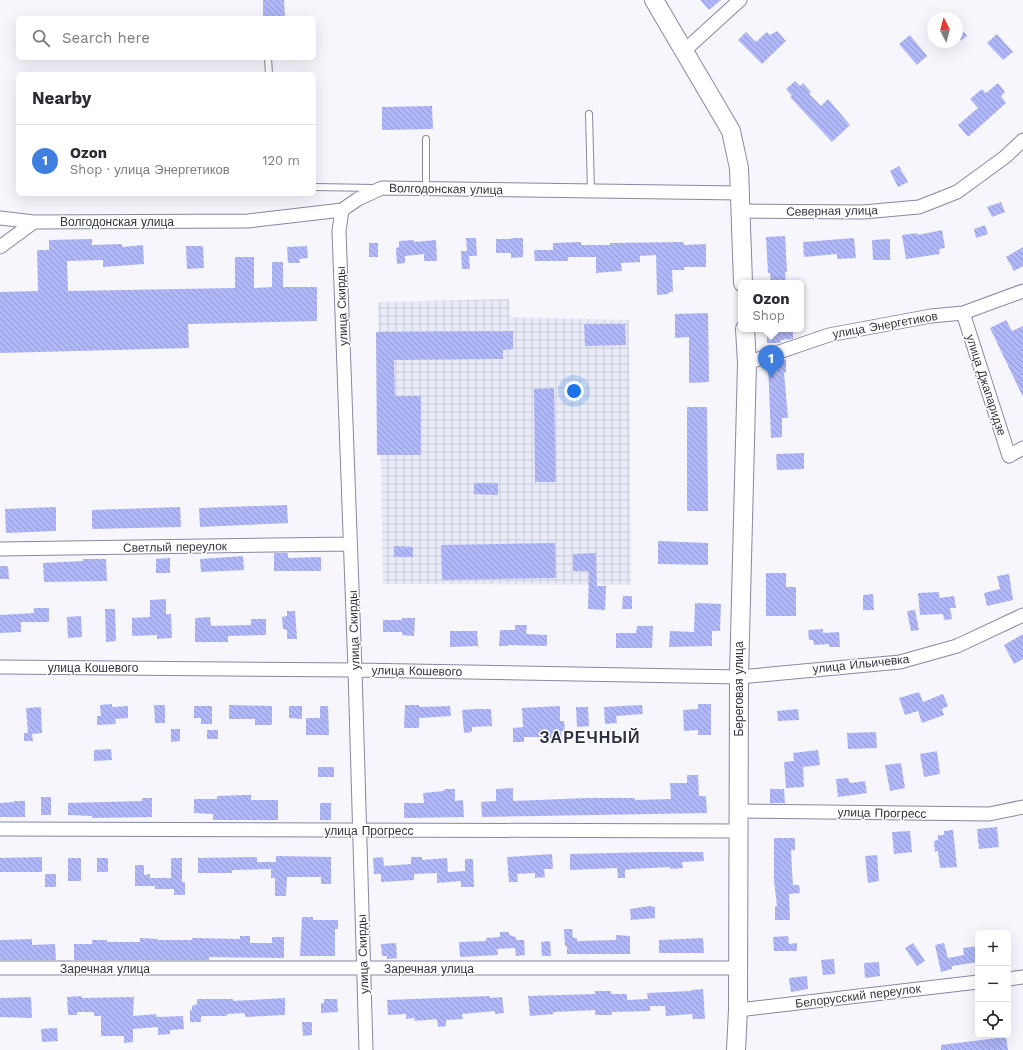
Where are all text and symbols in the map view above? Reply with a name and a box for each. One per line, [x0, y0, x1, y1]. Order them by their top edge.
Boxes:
north arrow [927, 12, 963, 48]
search box [16, 16, 316, 60]
icon: search [30, 27, 52, 49]
text: Search here [62, 29, 150, 47]
text: Nearby [32, 88, 91, 108]
text: Ozon [70, 144, 107, 162]
text: 1 [42, 153, 48, 168]
text: 120 m [262, 153, 300, 168]
text: Shop · улица Энергетиков [70, 162, 230, 177]
street label: Волгодонская улица [389, 181, 503, 197]
street label: Северная улица [786, 203, 878, 219]
street label: Волгодонская улица [60, 215, 174, 229]
street label: улица Скирды [334, 266, 350, 346]
popup [738, 280, 804, 332]
text: Ozon [753, 290, 790, 308]
text: Shop [753, 308, 785, 323]
street label: улица Энергетиков [831, 309, 939, 341]
street label: улица Джапаридзе [963, 333, 1009, 438]
pin: 1 [758, 345, 784, 378]
your location [564, 381, 584, 401]
street label: Светлый переулок [123, 539, 228, 555]
street label: улица Скирды [346, 590, 362, 670]
street label: Береговая улица [732, 641, 746, 737]
street label: улица Ильичевка [812, 652, 910, 676]
street label: улица Кошевого [48, 661, 139, 675]
street label: улица Кошевого [372, 663, 463, 679]
district label: ЗАРЕЧНЫЙ [540, 728, 640, 747]
street label: улица Прогресс [837, 805, 927, 821]
street label: улица Прогресс [325, 824, 413, 838]
street label: улица Скирды [355, 914, 371, 994]
map controls [975, 930, 1011, 1038]
button: + [975, 930, 1011, 966]
street label: Заречная улица [60, 962, 150, 976]
street label: Заречная улица [384, 962, 474, 976]
button: − [975, 966, 1011, 1002]
street label: Белорусский переулок [794, 981, 922, 1011]
button: locate [975, 1002, 1011, 1038]

